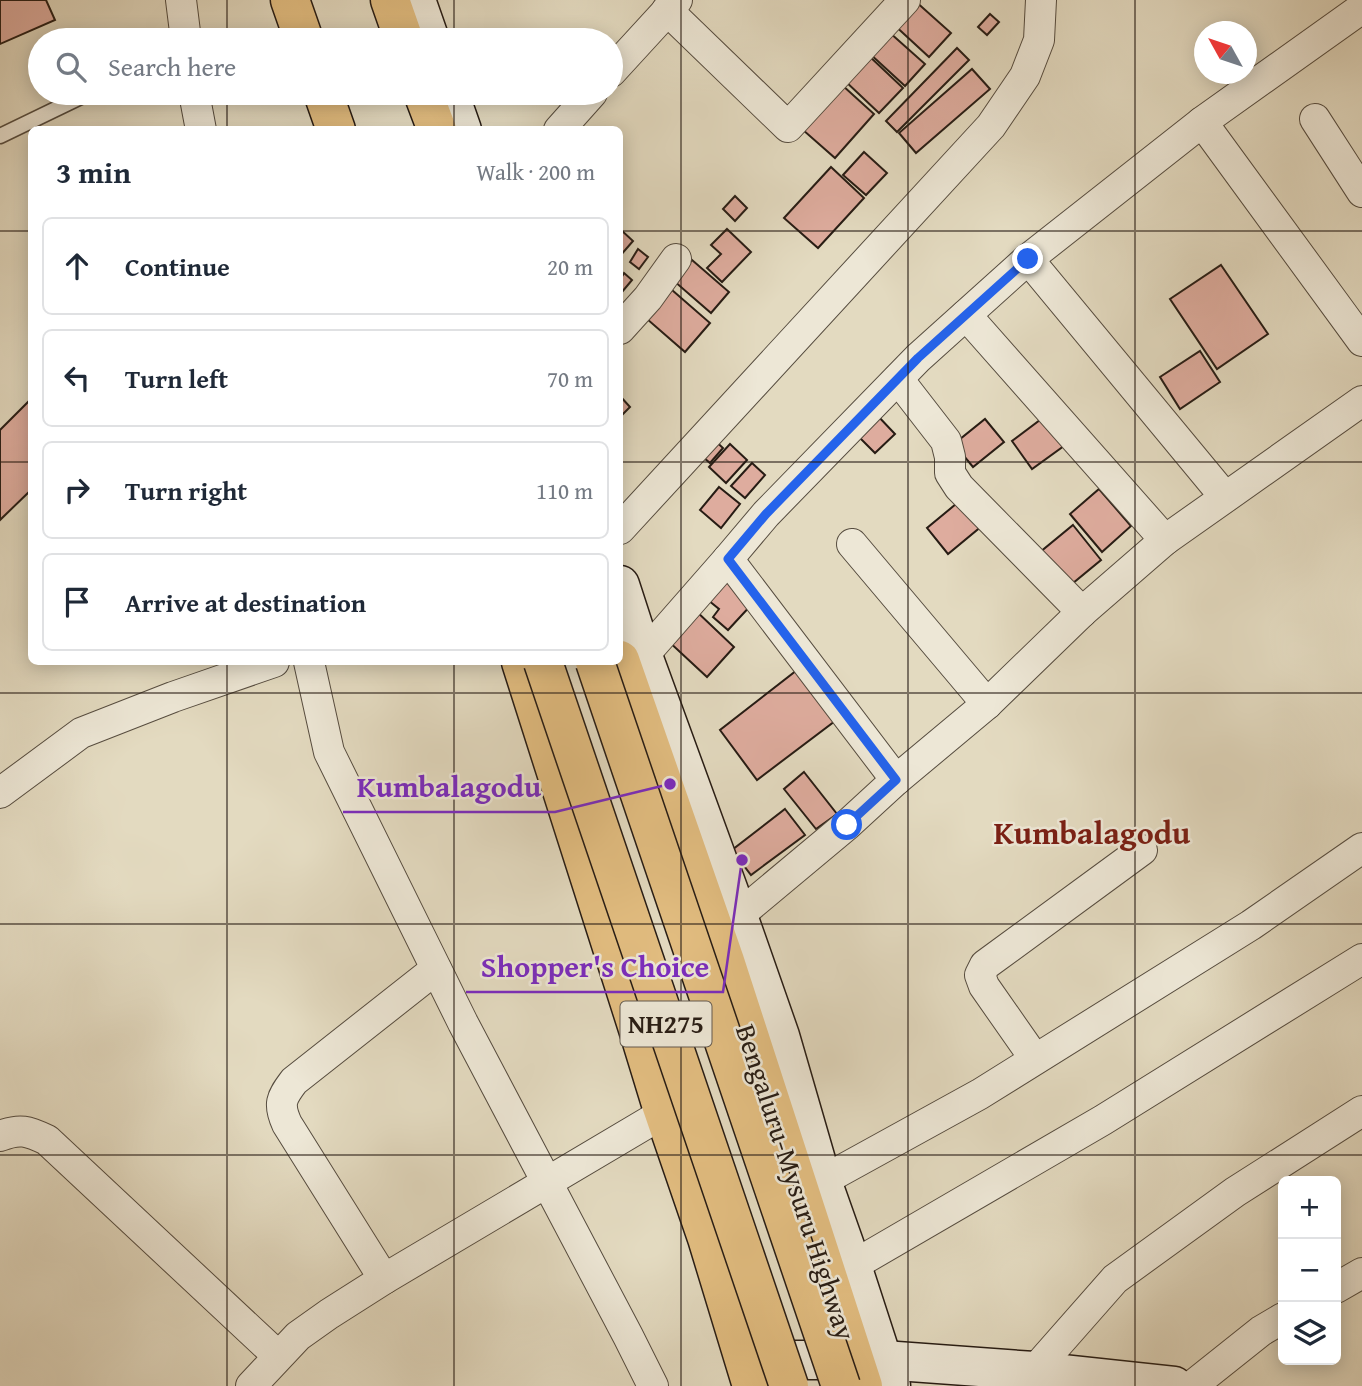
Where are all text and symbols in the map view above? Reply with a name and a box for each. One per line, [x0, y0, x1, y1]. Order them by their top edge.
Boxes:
north arrow [1194, 21, 1257, 84]
search box [28, 28, 623, 105]
text: Search here [108, 47, 236, 86]
icon: search [52, 48, 90, 86]
text: 3 min [56, 150, 131, 194]
text: Walk · 200 m [476, 155, 595, 188]
route end [1012, 243, 1043, 274]
icon: ahead [58, 247, 96, 285]
text: Continue [125, 247, 230, 286]
text: 20 m [547, 250, 593, 283]
icon: left [58, 359, 96, 397]
text: Turn left [125, 359, 228, 398]
text: 70 m [547, 362, 593, 395]
icon: right [58, 471, 96, 509]
text: Turn right [125, 471, 247, 510]
text: 110 m [536, 474, 593, 507]
icon: arrive [58, 583, 96, 621]
text: Arrive at destination [125, 583, 366, 622]
callout: Kumbalagodu [343, 761, 555, 812]
text: Kumbalagodu [357, 764, 542, 808]
route start [831, 809, 862, 840]
district label: Kumbalagodu [994, 809, 1191, 856]
callout: Shopper's Choice [466, 941, 723, 992]
text: Shopper's Choice [481, 944, 709, 988]
road number: NH275 [620, 1001, 712, 1046]
street label: Bengaluru-Mysuru Highway [726, 1019, 867, 1345]
map controls [1278, 1176, 1341, 1365]
button: + [1278, 1176, 1341, 1239]
button: − [1278, 1239, 1341, 1302]
button: layers [1278, 1302, 1341, 1365]

